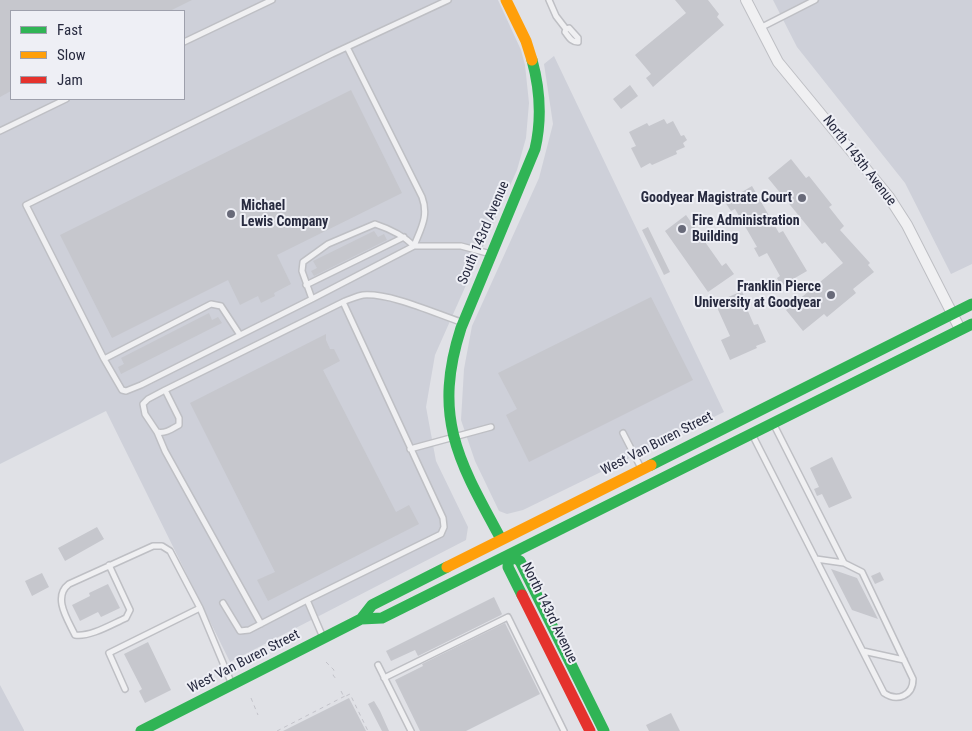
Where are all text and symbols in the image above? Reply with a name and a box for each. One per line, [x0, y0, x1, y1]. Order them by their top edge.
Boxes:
legend [10, 10, 185, 100]
text: Fast [57, 21, 82, 39]
text: Slow [57, 46, 86, 64]
text: Jam [57, 71, 83, 89]
street label: North 145th Avenue [819, 113, 899, 209]
street label: South 143rd Avenue [455, 179, 513, 287]
place label: Goodyear Magistrate Court [641, 190, 792, 206]
marker: Goodyear Magistrate Court [796, 192, 808, 204]
place label: Michael Lewis Company [241, 198, 328, 230]
marker: Michael Lewis Company [225, 208, 237, 220]
place label: Fire Administration Building [692, 213, 800, 246]
marker: Fire Administration Building [676, 223, 688, 235]
place label: Franklin Pierce University at Goodyear [694, 279, 821, 312]
marker: Franklin Pierce University at Goodyear [825, 289, 837, 301]
street label: West Van Buren Street [598, 409, 716, 479]
street label: North 143rd Avenue [517, 560, 581, 666]
street label: West Van Buren Street [185, 627, 303, 697]

